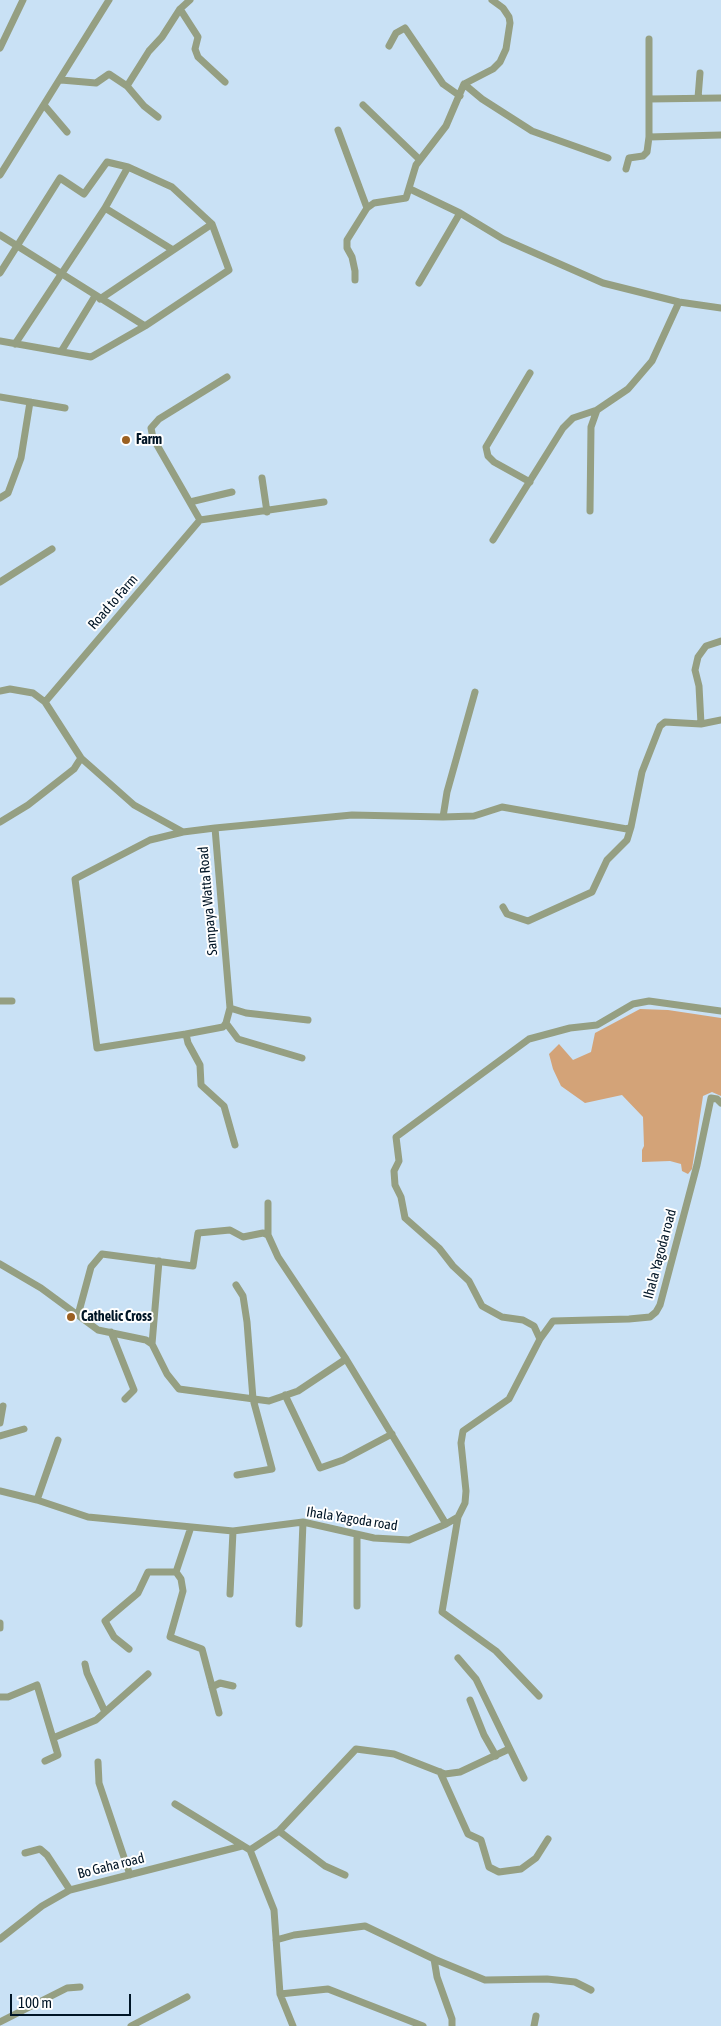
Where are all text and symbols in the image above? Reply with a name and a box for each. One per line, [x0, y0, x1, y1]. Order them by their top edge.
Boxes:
place label: Farm [136, 432, 162, 448]
marker: Farm [120, 434, 132, 446]
street label: Road to Farm [85, 571, 141, 633]
street label: Sampaya Watta Road [195, 846, 221, 956]
street label: Ihala Yagoda road [640, 1207, 680, 1301]
place label: Cathelic Cross [81, 1309, 152, 1325]
marker: Cathelic Cross [65, 1311, 77, 1323]
street label: Ihala Yagoda road [305, 1503, 399, 1535]
street label: Bo Gaha road [76, 1850, 146, 1882]
scale bar [12, 1984, 134, 2016]
text: 100 m [18, 1994, 52, 2011]

